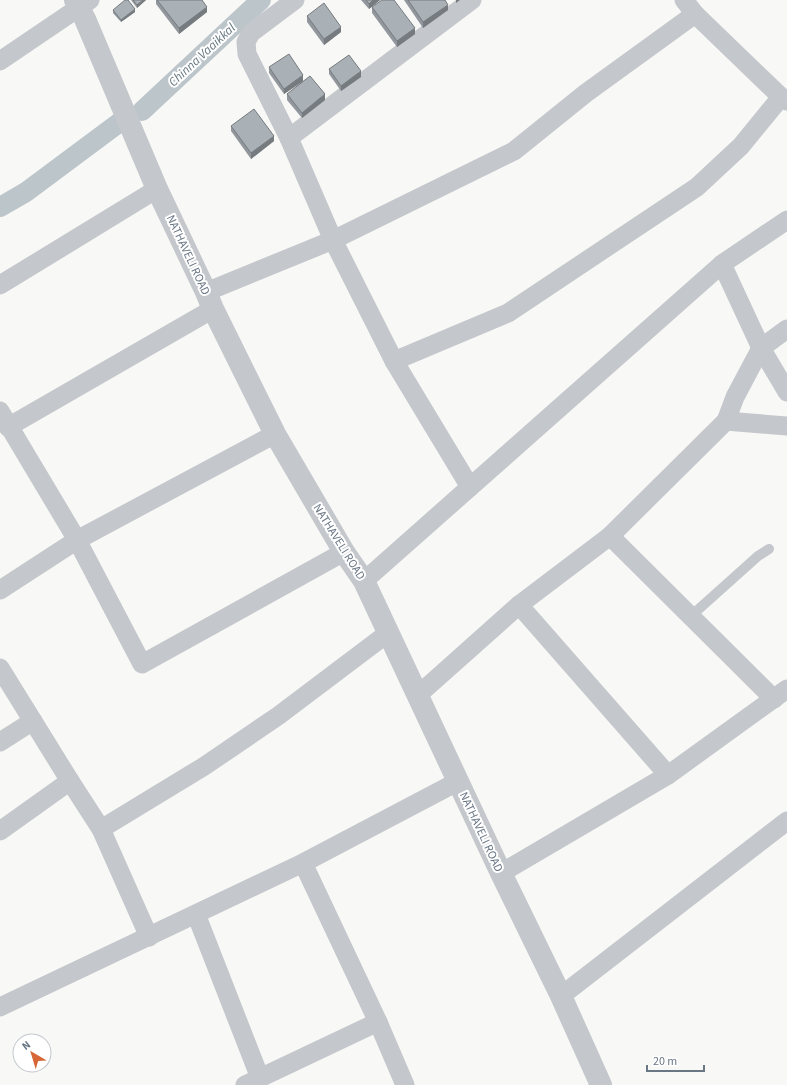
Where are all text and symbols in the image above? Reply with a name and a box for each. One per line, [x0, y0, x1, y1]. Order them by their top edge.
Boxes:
water label: Chinna Vaaikkal [165, 19, 240, 91]
street label: NATHAVELI ROAD [162, 212, 214, 298]
street label: NATHAVELI ROAD [309, 501, 369, 583]
street label: NATHAVELI ROAD [455, 789, 507, 875]
north arrow [12, 1033, 52, 1073]
text: N [19, 1037, 34, 1054]
scale bar [647, 1047, 704, 1073]
text: 20 m [653, 1053, 677, 1070]

